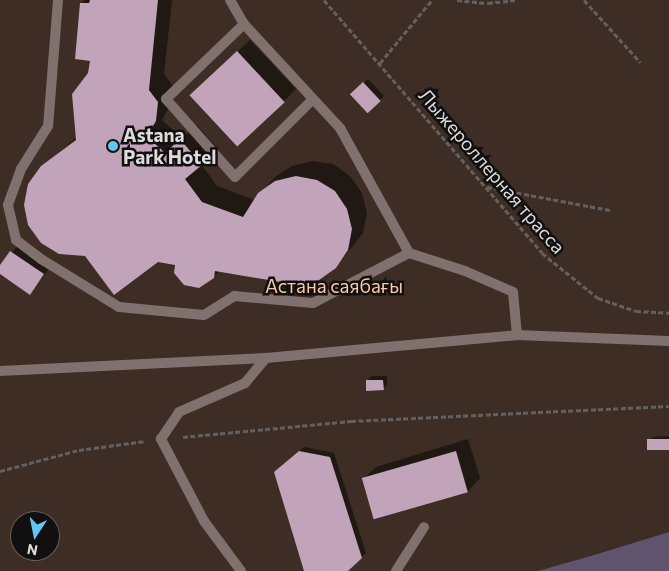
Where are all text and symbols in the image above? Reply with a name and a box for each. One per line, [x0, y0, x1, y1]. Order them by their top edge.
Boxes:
street label: Лыжероллерная трасса [414, 84, 570, 258]
place label: Astana Park Hotel [123, 124, 216, 168]
marker: Astana Park Hotel [107, 140, 119, 152]
park label: Астана саябағы [265, 275, 403, 297]
north arrow [10, 511, 60, 561]
text: N [25, 541, 39, 560]

